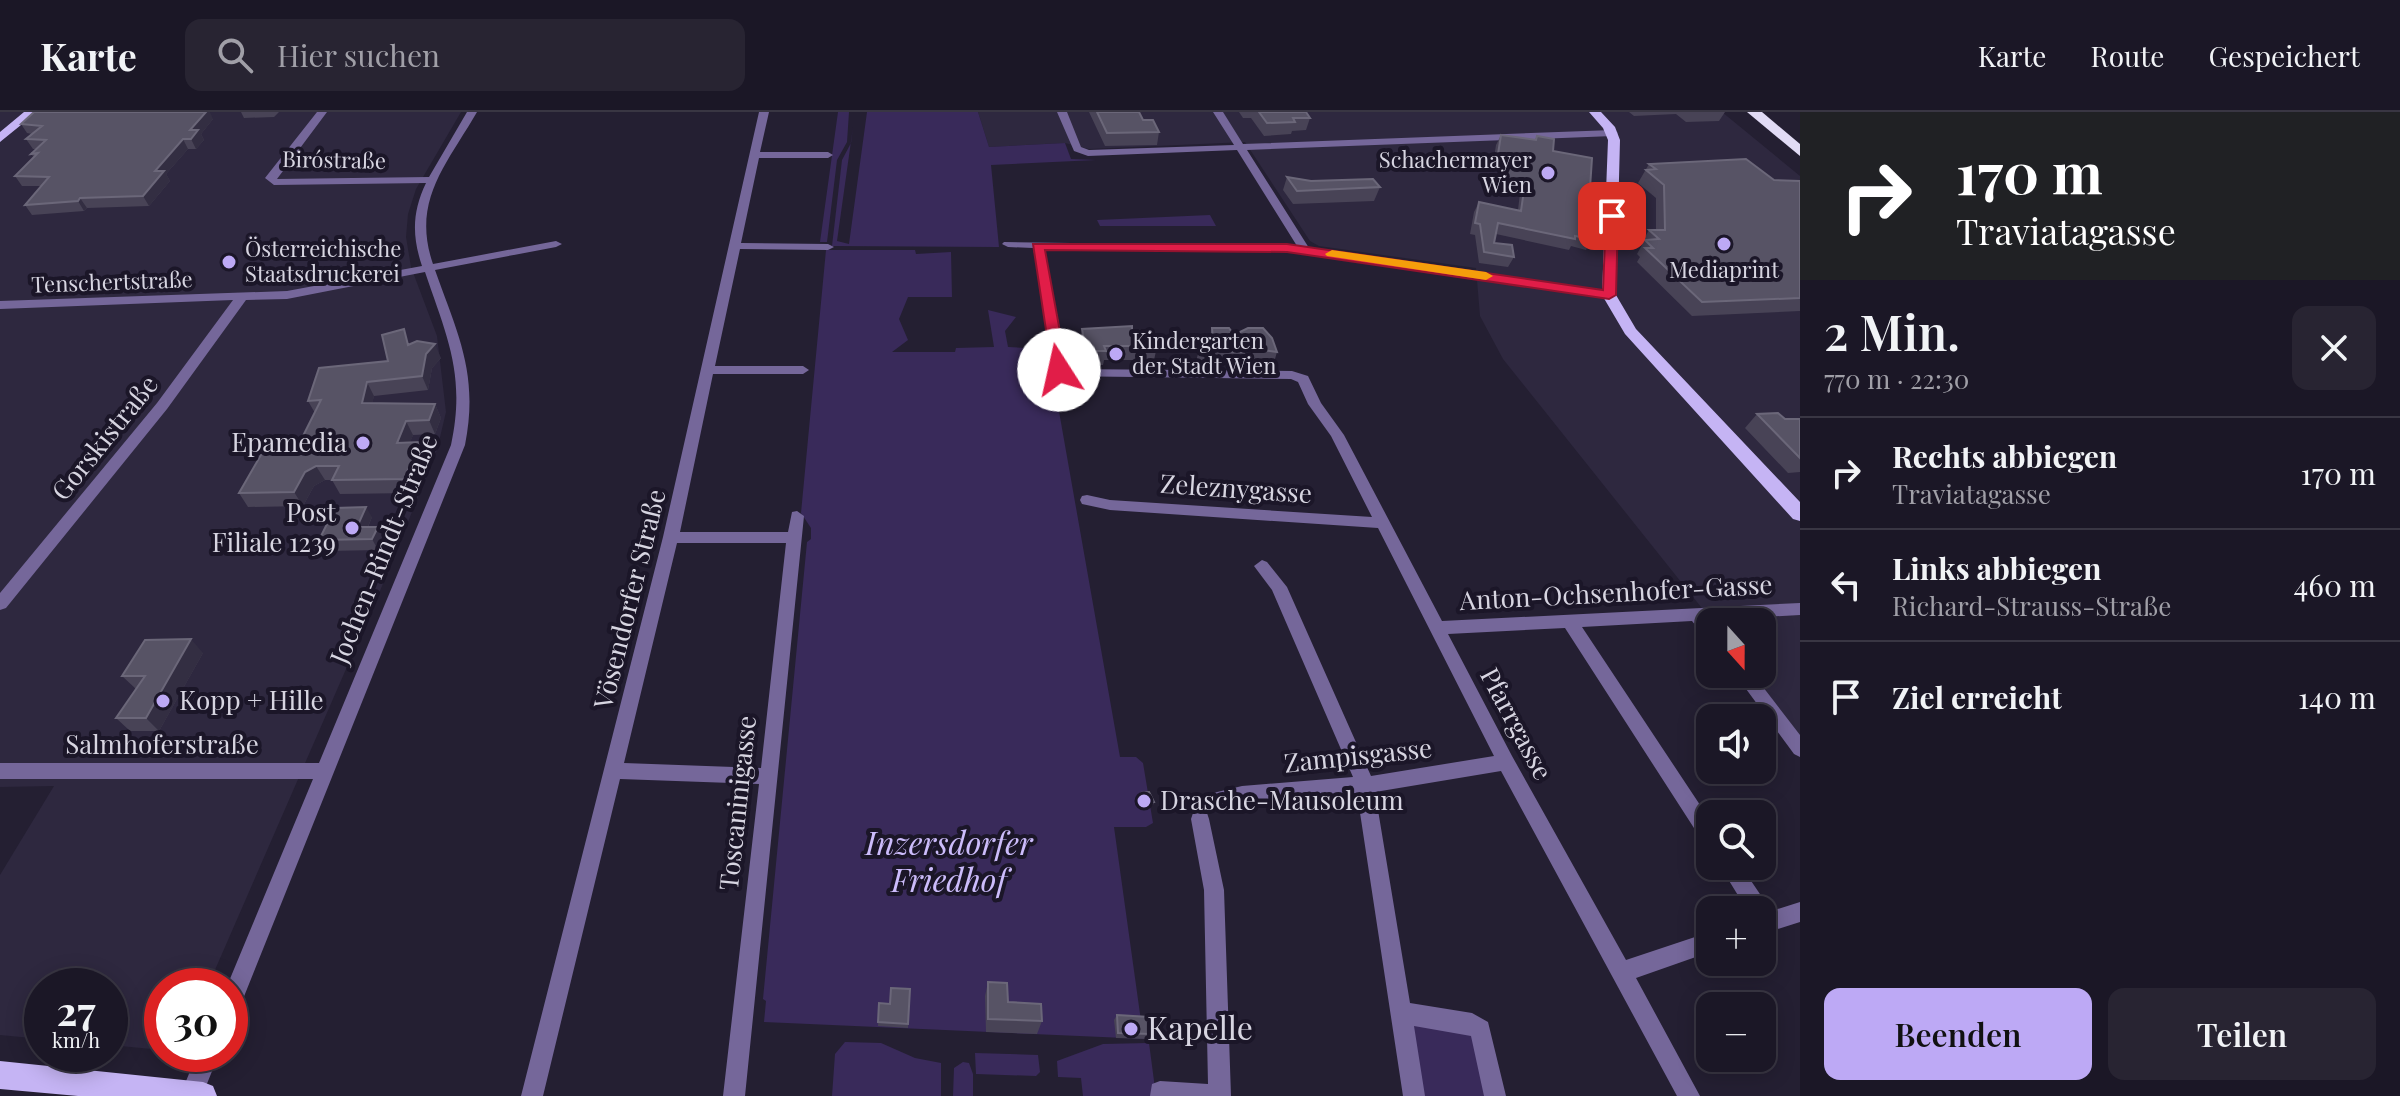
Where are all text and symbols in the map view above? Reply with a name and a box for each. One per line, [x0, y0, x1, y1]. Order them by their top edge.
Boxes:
search box [185, 19, 745, 91]
text: Karte [40, 30, 137, 81]
icon: search [213, 33, 257, 77]
text: Hier suchen [277, 35, 440, 75]
text: Karte [1978, 37, 2047, 74]
text: Route [2091, 37, 2164, 74]
text: Gespeichert [2208, 37, 2360, 74]
text: 170 m [1956, 134, 2103, 209]
street label: Biróstraße [282, 143, 386, 175]
place label: Schachermayer Wien [1379, 144, 1532, 199]
icon: right [1824, 144, 1928, 248]
marker: Schachermayer Wien [1539, 164, 1557, 182]
pin [1578, 182, 1646, 250]
icon: arrive [1590, 194, 1634, 238]
text: Traviatagasse [1956, 206, 2176, 254]
place label: Österreichische Staatsdruckerei [245, 233, 401, 288]
marker: Mediaprint [1715, 235, 1733, 253]
marker: Österreichische Staatsdruckerei [220, 253, 238, 271]
place label: Mediaprint [1669, 254, 1780, 284]
street label: Tenschertstraße [31, 263, 193, 299]
text: 2 Min. [1824, 299, 1960, 363]
button: close [2292, 306, 2376, 390]
place label: Kindergarten der Stadt Wien [1132, 325, 1276, 380]
position arrow [1017, 328, 1101, 412]
marker: Kindergarten der Stadt Wien [1107, 345, 1125, 363]
text: 770 m · 22:30 [1824, 361, 1969, 396]
street label: Gorskistraße [43, 367, 165, 507]
place label: Epamedia [231, 424, 347, 459]
street label: Jochen-Rindt-Straße [320, 428, 445, 669]
marker: Epamedia [354, 434, 372, 452]
text: Rechts abbiegen [1892, 436, 2117, 476]
icon: right [1824, 451, 1868, 495]
text: 170 m [2301, 453, 2376, 493]
street label: Zeleznygasse [1159, 465, 1313, 510]
text: Traviatagasse [1892, 476, 2051, 511]
street label: Vösendorfer Straße [584, 485, 673, 713]
place label: Post Filiale 1239 [212, 494, 337, 559]
marker: Post Filiale 1239 [343, 519, 361, 537]
text: Links abbiegen [1892, 548, 2101, 588]
icon: left [1824, 563, 1868, 607]
text: 460 m [2294, 565, 2376, 605]
street label: Anton-Ochsenhofer-Gasse [1458, 566, 1773, 617]
text: Richard-Strauss-Straße [1892, 588, 2171, 623]
north arrow [1696, 608, 1776, 688]
map controls [1696, 608, 1776, 1072]
street label: Pfarrgasse [1473, 661, 1561, 786]
icon: arrive [1824, 675, 1868, 719]
text: Ziel erreicht [1892, 677, 2062, 717]
text: 140 m [2298, 677, 2376, 717]
place label: Kopp + Hille [179, 682, 324, 717]
marker: Kopp + Hille [154, 692, 172, 710]
button: sound [1696, 704, 1776, 784]
street label: Toscaninigasse [710, 714, 763, 892]
street label: Salmhoferstraße [65, 726, 259, 761]
street label: Zampisgasse [1282, 729, 1434, 780]
place label: Drasche-Mausoleum [1160, 782, 1404, 817]
marker: Drasche-Mausoleum [1135, 792, 1153, 810]
button: search [1696, 800, 1776, 880]
park label: Inzersdorfer Friedhof [863, 820, 1034, 900]
button: + [1696, 896, 1776, 976]
speed limit sign: 30 [144, 968, 248, 1072]
text: 27 [56, 983, 96, 1036]
button: Beenden [1824, 988, 2092, 1080]
button: Teilen [2108, 988, 2376, 1080]
button: − [1696, 992, 1776, 1072]
place label: Kapelle [1147, 1005, 1253, 1048]
marker: Kapelle [1122, 1020, 1140, 1038]
text: km/h [52, 1026, 100, 1053]

